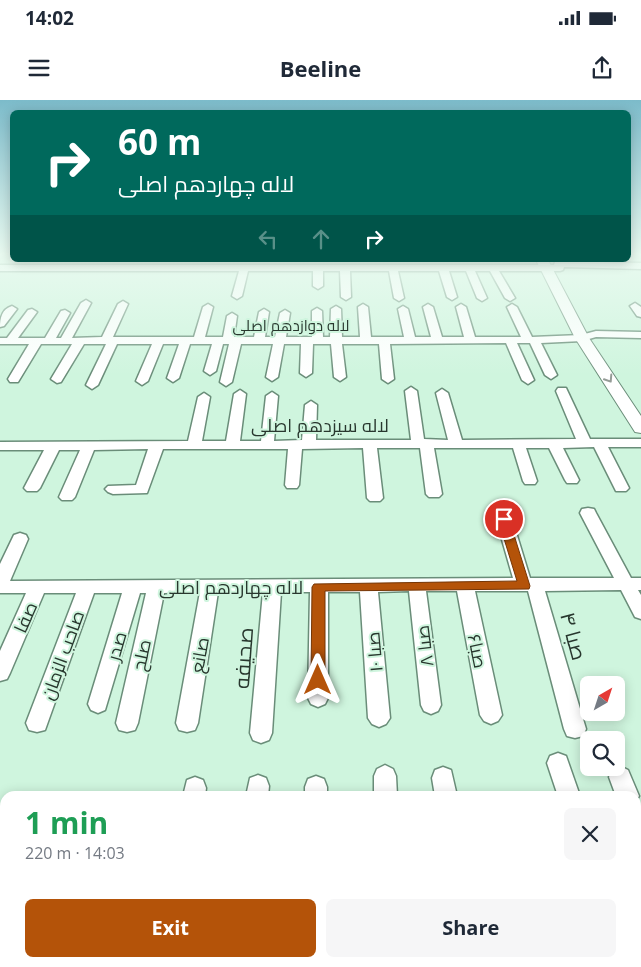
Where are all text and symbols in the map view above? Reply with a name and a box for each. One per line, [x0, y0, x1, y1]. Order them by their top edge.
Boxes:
text: 14:02 [25, 5, 74, 31]
text: Beeline [280, 53, 361, 83]
icon: menu [25, 54, 53, 82]
icon: share [588, 54, 616, 82]
text: 60 m [118, 118, 201, 165]
icon: right [35, 130, 100, 195]
text: لاله چهاردهم اصلی [118, 168, 294, 198]
icon: left [254, 225, 282, 253]
icon: ahead [307, 225, 335, 253]
icon: right [360, 225, 388, 253]
street label: لاله دوازدهم اصلی [233, 315, 349, 336]
one-way arrow [602, 373, 612, 382]
street label: لاله سیزدهم اصلی [251, 413, 389, 438]
pin [483, 498, 525, 540]
icon: arrive [490, 505, 518, 533]
street label: لاله چهاردهم اصلی [159, 575, 303, 600]
street label: صفا [8, 598, 42, 636]
street label: صاحب الزمان [35, 607, 89, 703]
street label: صبا ۴ [554, 609, 594, 663]
street label: صبا ۸ [410, 624, 438, 668]
street label: صحیفه [227, 626, 259, 690]
street label: صدر [100, 629, 132, 664]
street label: صبا ۱۰ [360, 631, 388, 673]
street label: صبا۶ [463, 632, 493, 670]
street label: صانع [184, 635, 215, 675]
street label: صلح [126, 637, 157, 673]
position arrow [291, 653, 343, 705]
north arrow [580, 676, 625, 721]
map controls [580, 676, 625, 776]
button: search [580, 731, 625, 776]
text: 1 min [25, 802, 108, 843]
button: close [564, 808, 616, 860]
text: 220 m · 14:03 [25, 842, 125, 864]
button: Exit [25, 899, 316, 957]
button: Share [326, 899, 616, 957]

